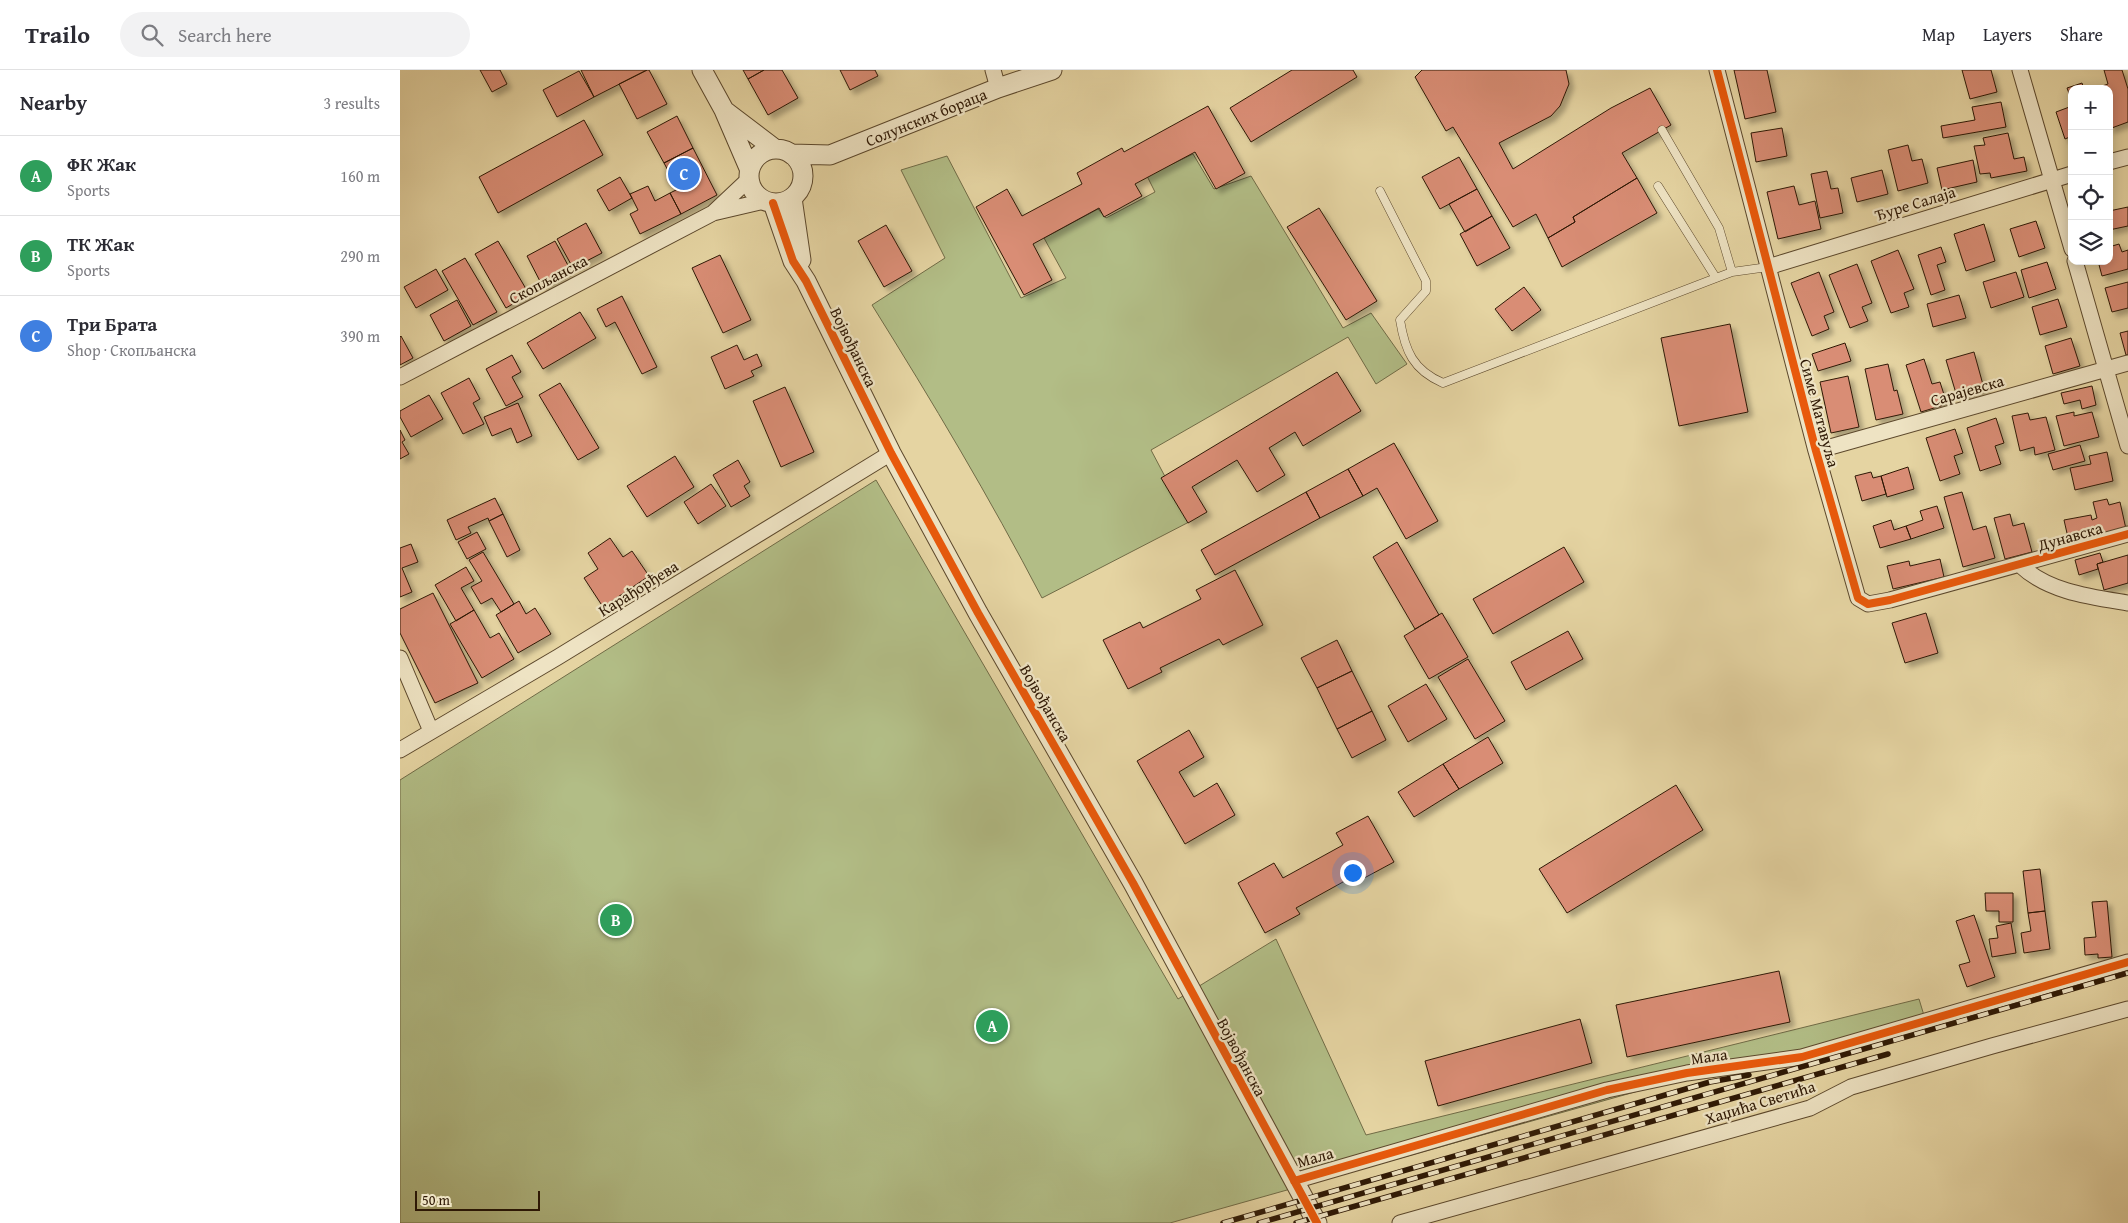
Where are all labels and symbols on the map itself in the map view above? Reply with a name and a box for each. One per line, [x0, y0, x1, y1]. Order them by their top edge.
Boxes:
street label: Солунских бораца [862, 82, 991, 152]
pin: C [668, 155, 700, 193]
street label: Ђуре Салаја [1872, 179, 1959, 227]
street label: Скопљанска [504, 248, 592, 310]
street label: Војвођанска [824, 303, 884, 391]
street label: Симе Матавуља [1794, 356, 1846, 470]
street label: Сарајевска [1928, 368, 2007, 412]
street label: Дунавска [2034, 515, 2105, 557]
street label: Карађорђева [593, 554, 683, 622]
street label: Војвођанска [1014, 660, 1078, 747]
your location [1340, 860, 1366, 886]
pin: B [600, 901, 632, 939]
pin: A [976, 1007, 1008, 1045]
street label: Војвођанска [1211, 1013, 1273, 1101]
street label: Мала [1689, 1042, 1729, 1070]
street label: Хаџића Светића [1702, 1074, 1818, 1130]
street label: Мала [1294, 1140, 1336, 1174]
scale bar [415, 1188, 540, 1211]

